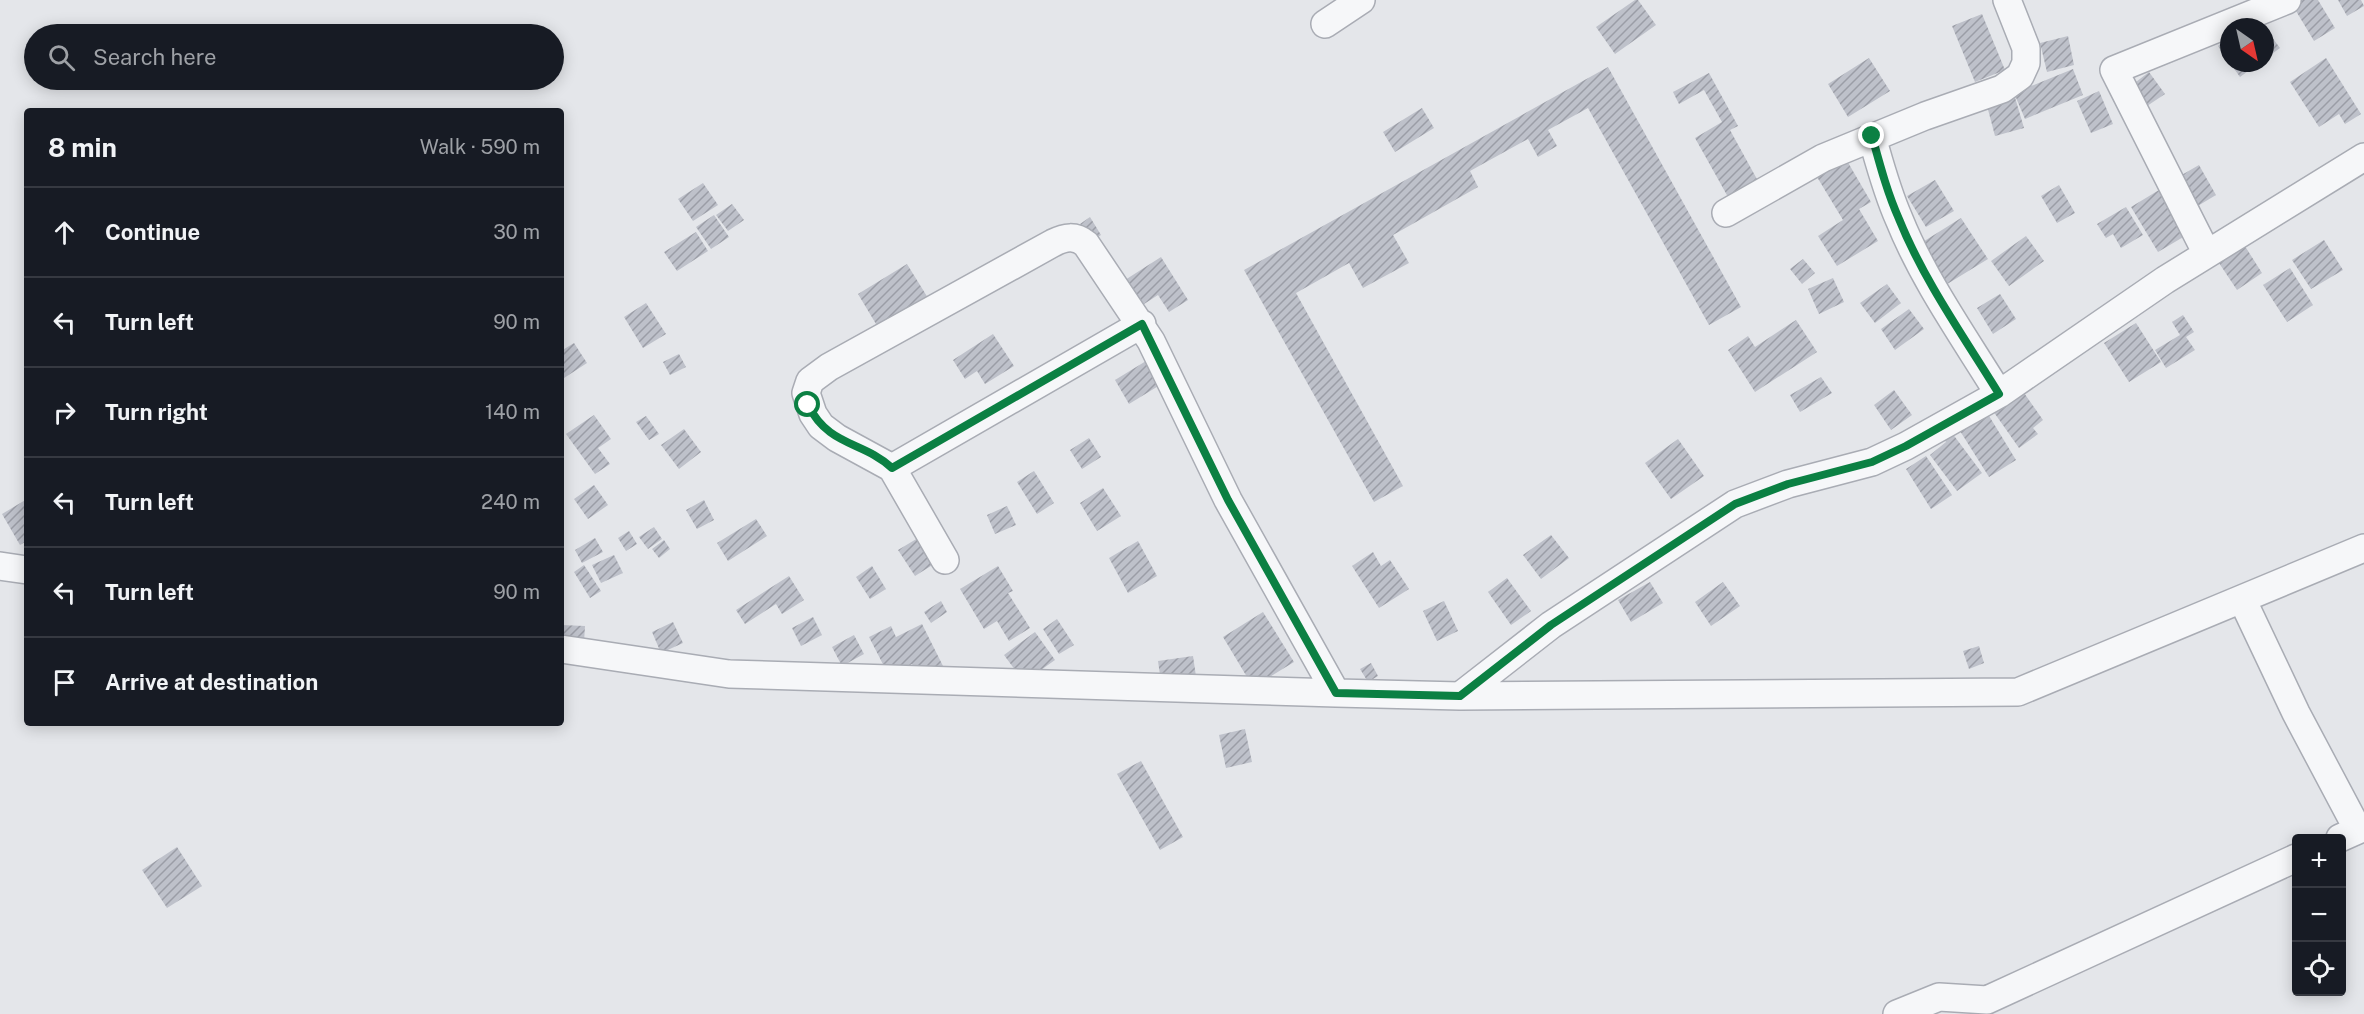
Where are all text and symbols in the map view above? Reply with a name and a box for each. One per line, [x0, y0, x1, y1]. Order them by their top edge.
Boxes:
north arrow [2220, 18, 2274, 72]
search box [24, 24, 564, 90]
icon: search [45, 41, 78, 74]
text: Search here [93, 44, 217, 70]
route end [1858, 122, 1884, 148]
text: 8 min [48, 132, 117, 163]
text: Walk · 590 m [420, 135, 540, 159]
icon: ahead [48, 216, 81, 249]
text: Continue [105, 219, 200, 245]
text: 30 m [493, 220, 540, 244]
icon: left [48, 306, 81, 339]
text: Turn left [105, 309, 194, 335]
text: 90 m [493, 310, 540, 334]
route start [794, 391, 820, 417]
icon: right [48, 396, 81, 429]
text: Turn right [105, 399, 208, 425]
text: 140 m [485, 400, 540, 424]
icon: left [48, 486, 81, 519]
text: Turn left [105, 489, 194, 515]
text: 240 m [481, 490, 540, 514]
icon: left [48, 576, 81, 609]
text: Turn left [105, 579, 194, 605]
text: 90 m [493, 580, 540, 604]
icon: arrive [48, 666, 81, 699]
text: Arrive at destination [105, 669, 318, 695]
map controls [2292, 834, 2346, 996]
button: + [2292, 834, 2346, 888]
button: − [2292, 888, 2346, 942]
button: locate [2292, 942, 2346, 996]

